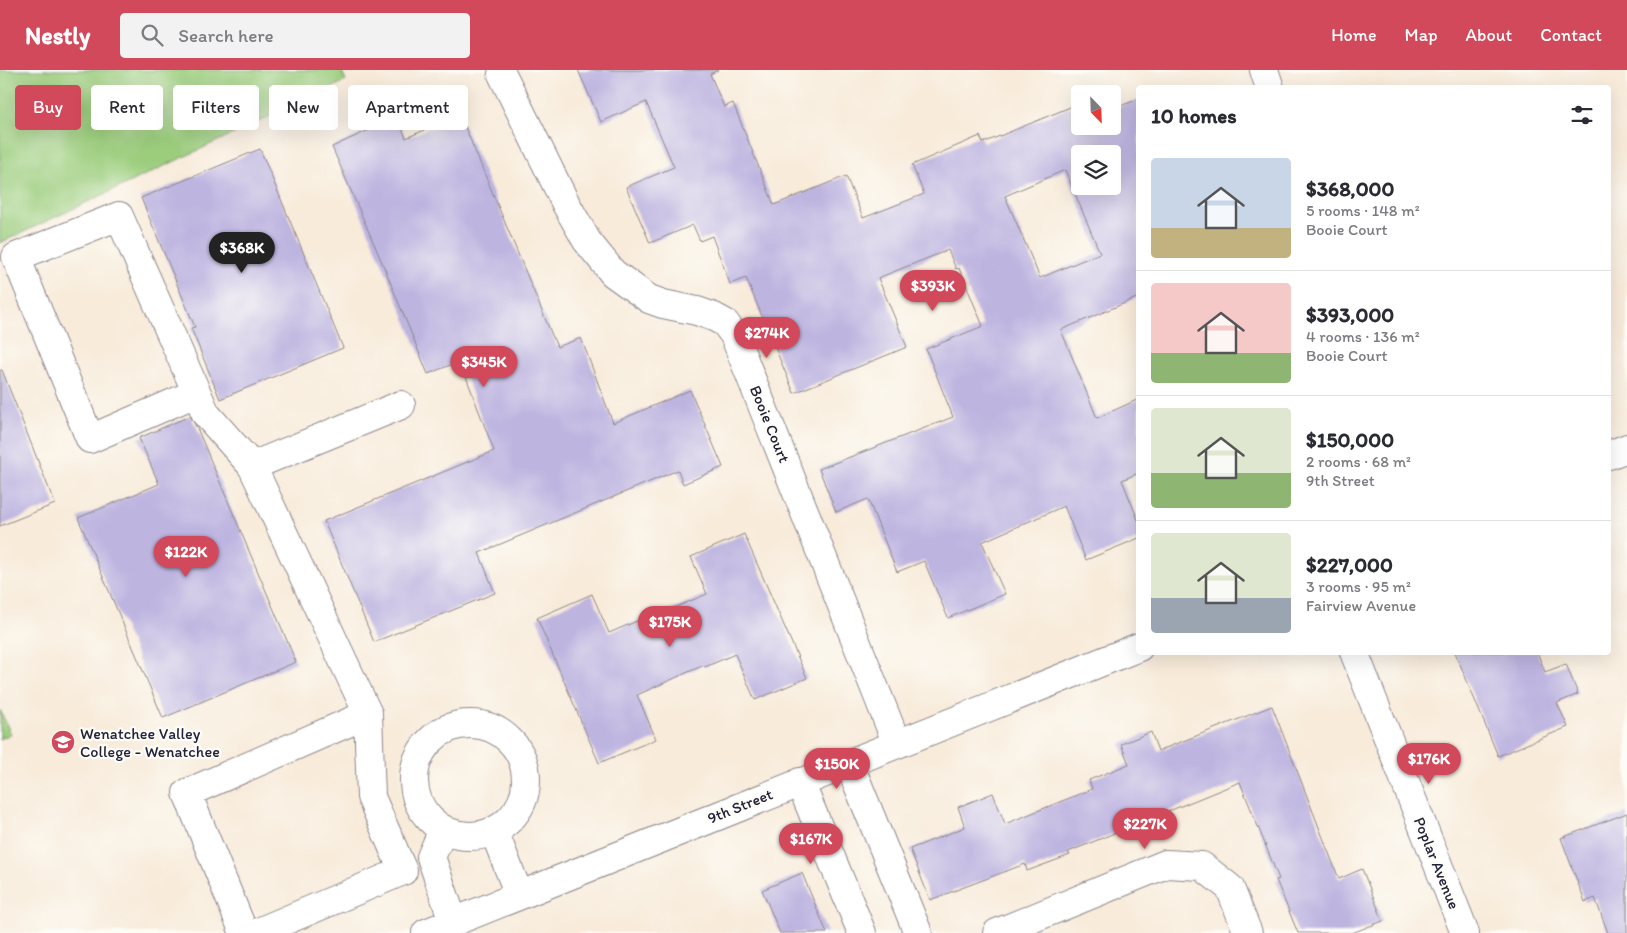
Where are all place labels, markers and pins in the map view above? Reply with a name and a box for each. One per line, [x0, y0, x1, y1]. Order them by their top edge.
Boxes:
pin: $368K [207, 232, 277, 274]
pin: $393K [898, 270, 968, 312]
pin: $274K [732, 316, 802, 359]
pin: $345K [449, 346, 519, 388]
pin: $122K [151, 536, 221, 578]
pin: $175K [635, 606, 705, 648]
place label: Wenatchee Valley College - Wenatchee [80, 724, 220, 761]
school or university icon: Wenatchee Valley College - Wenatchee [50, 729, 76, 755]
pin: $176K [1394, 742, 1464, 785]
pin: $150K [802, 748, 872, 790]
pin: $227K [1110, 808, 1180, 850]
pin: $167K [776, 822, 846, 865]

